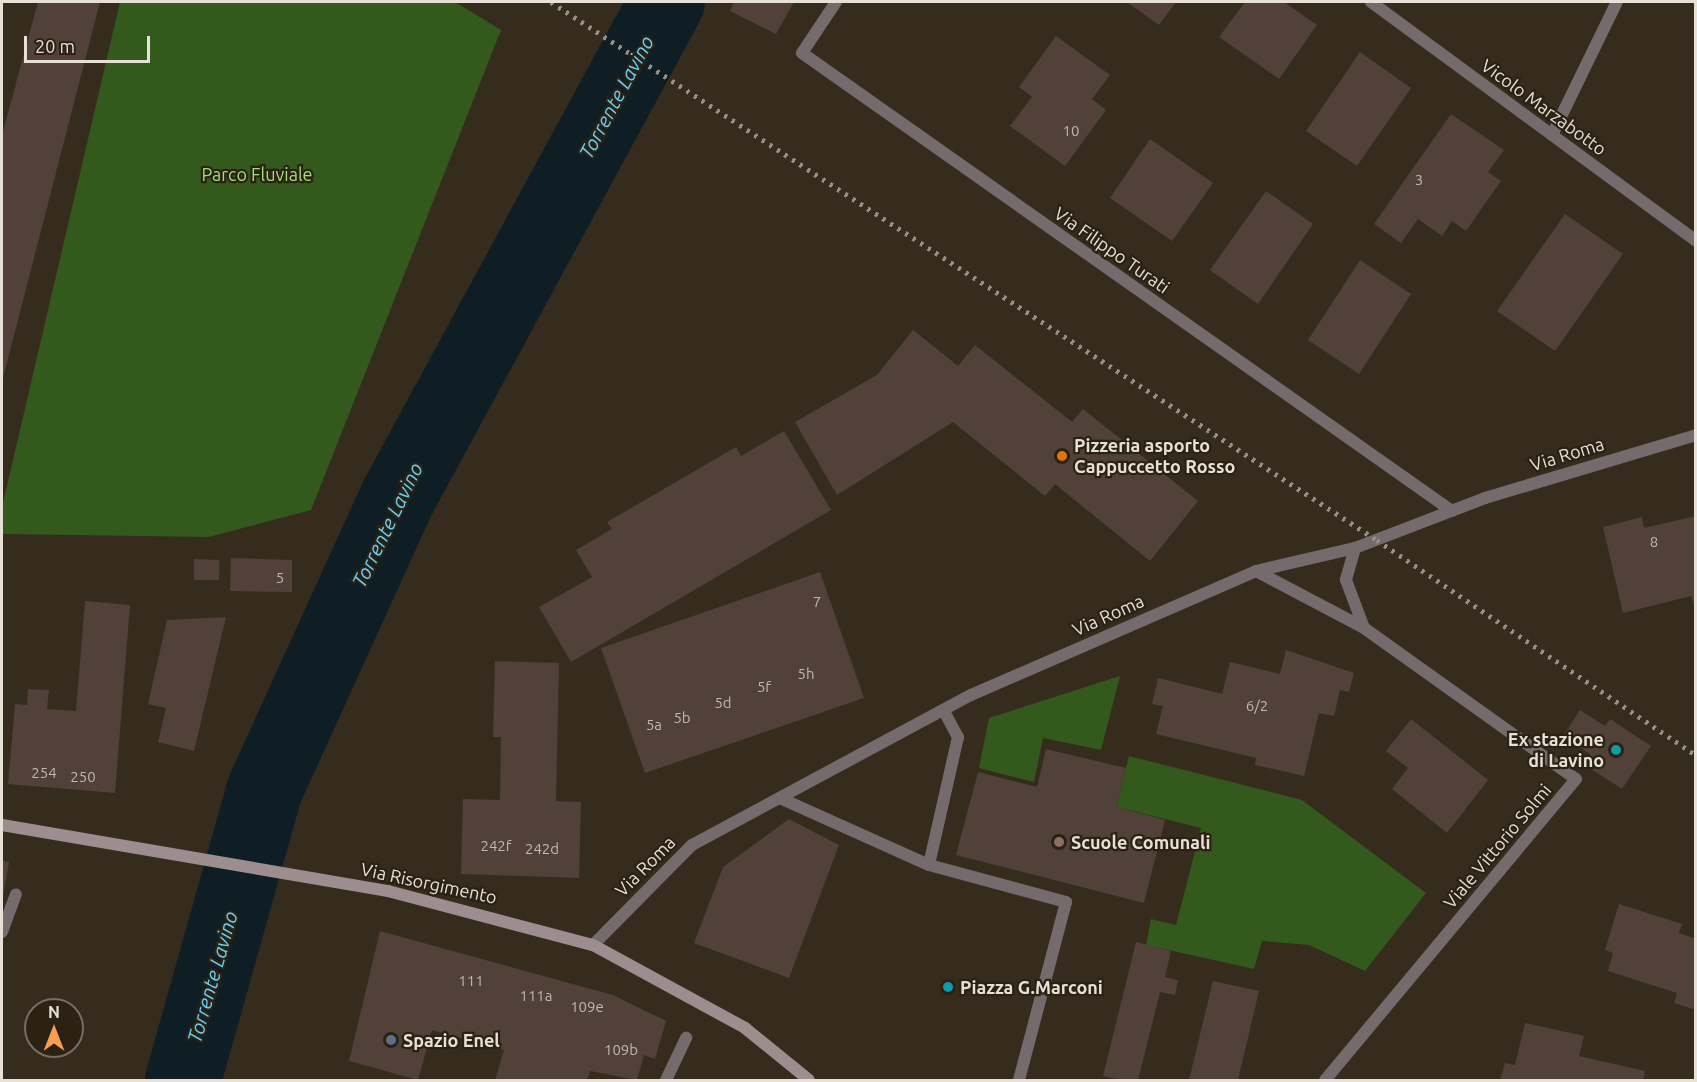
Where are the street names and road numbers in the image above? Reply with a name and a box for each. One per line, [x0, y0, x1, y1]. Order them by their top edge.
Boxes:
street label: Vicolo Marzabotto [1477, 54, 1611, 160]
street label: Via Filippo Turati [1050, 202, 1174, 298]
street label: Via Roma [1527, 433, 1607, 475]
street label: Via Roma [1069, 590, 1147, 640]
street label: Viale Vittorio Solmi [1439, 779, 1555, 913]
street label: Via Roma [610, 831, 680, 901]
street label: Via Risorgimento [359, 858, 499, 908]

